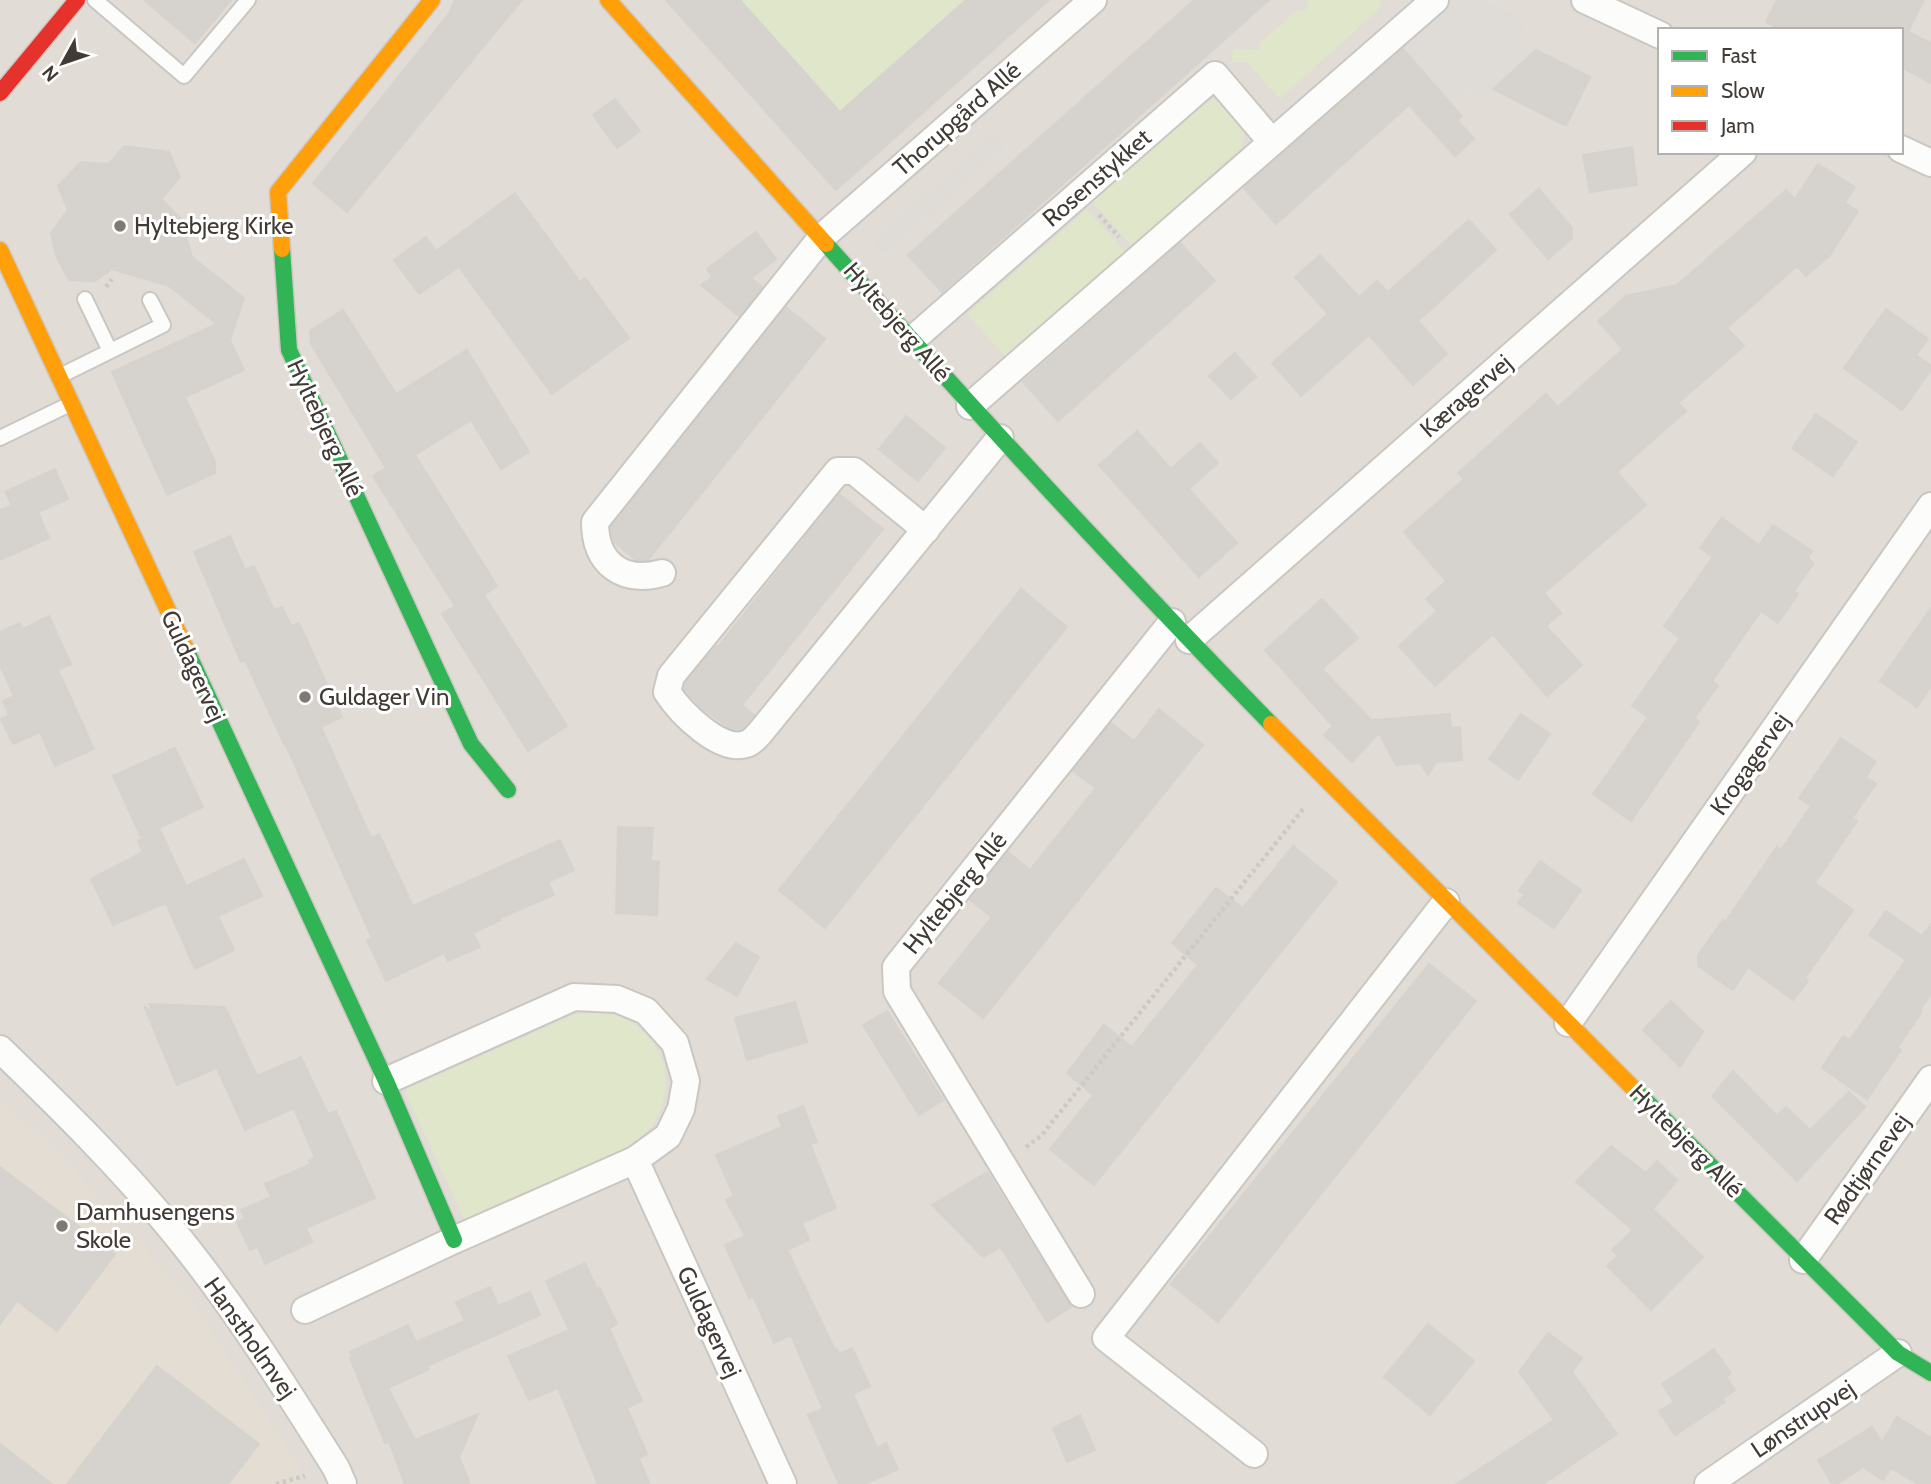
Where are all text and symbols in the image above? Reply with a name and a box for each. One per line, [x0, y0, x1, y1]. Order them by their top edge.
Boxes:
north arrow [28, 28, 98, 98]
legend [1658, 28, 1903, 154]
text: Fast [1721, 43, 1757, 68]
street label: Thorupgård Allé [887, 55, 1027, 182]
text: N [37, 61, 63, 86]
text: Slow [1721, 78, 1765, 103]
text: Jam [1720, 113, 1755, 138]
street label: Rosenstykket [1036, 123, 1157, 233]
place label: Hyltebjerg Kirke [134, 211, 294, 240]
marker: Hyltebjerg Kirke [112, 218, 128, 234]
street label: Hyltebjerg Allé [838, 256, 957, 387]
street label: Kæragervej [1414, 348, 1517, 443]
street label: Hyltebjerg Allé [281, 354, 370, 501]
street label: Guldagervej [155, 605, 232, 726]
place label: Guldager Vin [319, 682, 449, 711]
marker: Guldager Vin [297, 689, 313, 705]
street label: Krogagervej [1704, 707, 1795, 820]
street label: Hyltebjerg Allé [897, 826, 1013, 959]
street label: Hyltebjerg Allé [1624, 1078, 1749, 1203]
street label: Rødtjørnevej [1818, 1108, 1915, 1230]
place label: Damhusengens Skole [76, 1197, 235, 1254]
marker: Damhusengens Skole [54, 1218, 70, 1234]
street label: Guldagervej [671, 1261, 748, 1382]
street label: Hanstholmvej [198, 1272, 303, 1404]
street label: Lønstrupvej [1745, 1373, 1860, 1464]

